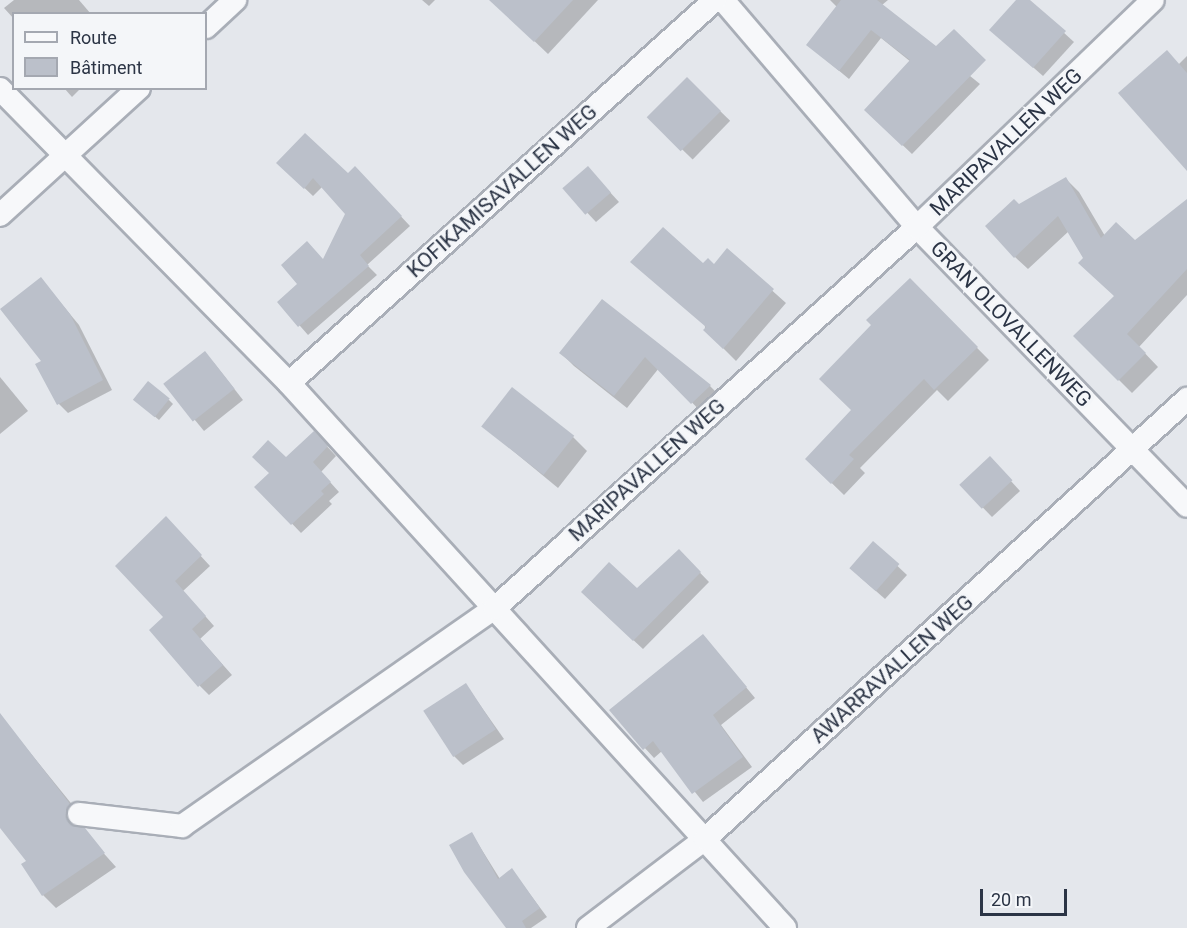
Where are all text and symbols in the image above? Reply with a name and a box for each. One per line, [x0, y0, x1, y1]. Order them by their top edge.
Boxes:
legend [12, 12, 207, 90]
text: Route [70, 27, 117, 48]
text: Bâtiment [70, 57, 142, 78]
street label: MARIPAVALLEN WEG [925, 63, 1087, 221]
street label: KOFIKAMISAVALLEN WEG [402, 99, 602, 283]
street label: GRAN OLOVALLENWEG [925, 236, 1097, 412]
street label: MARIPAVALLEN WEG [564, 393, 730, 547]
street label: AWARRAVALLEN WEG [806, 590, 978, 748]
scale bar [983, 877, 1070, 915]
text: 20 m [991, 889, 1031, 910]

